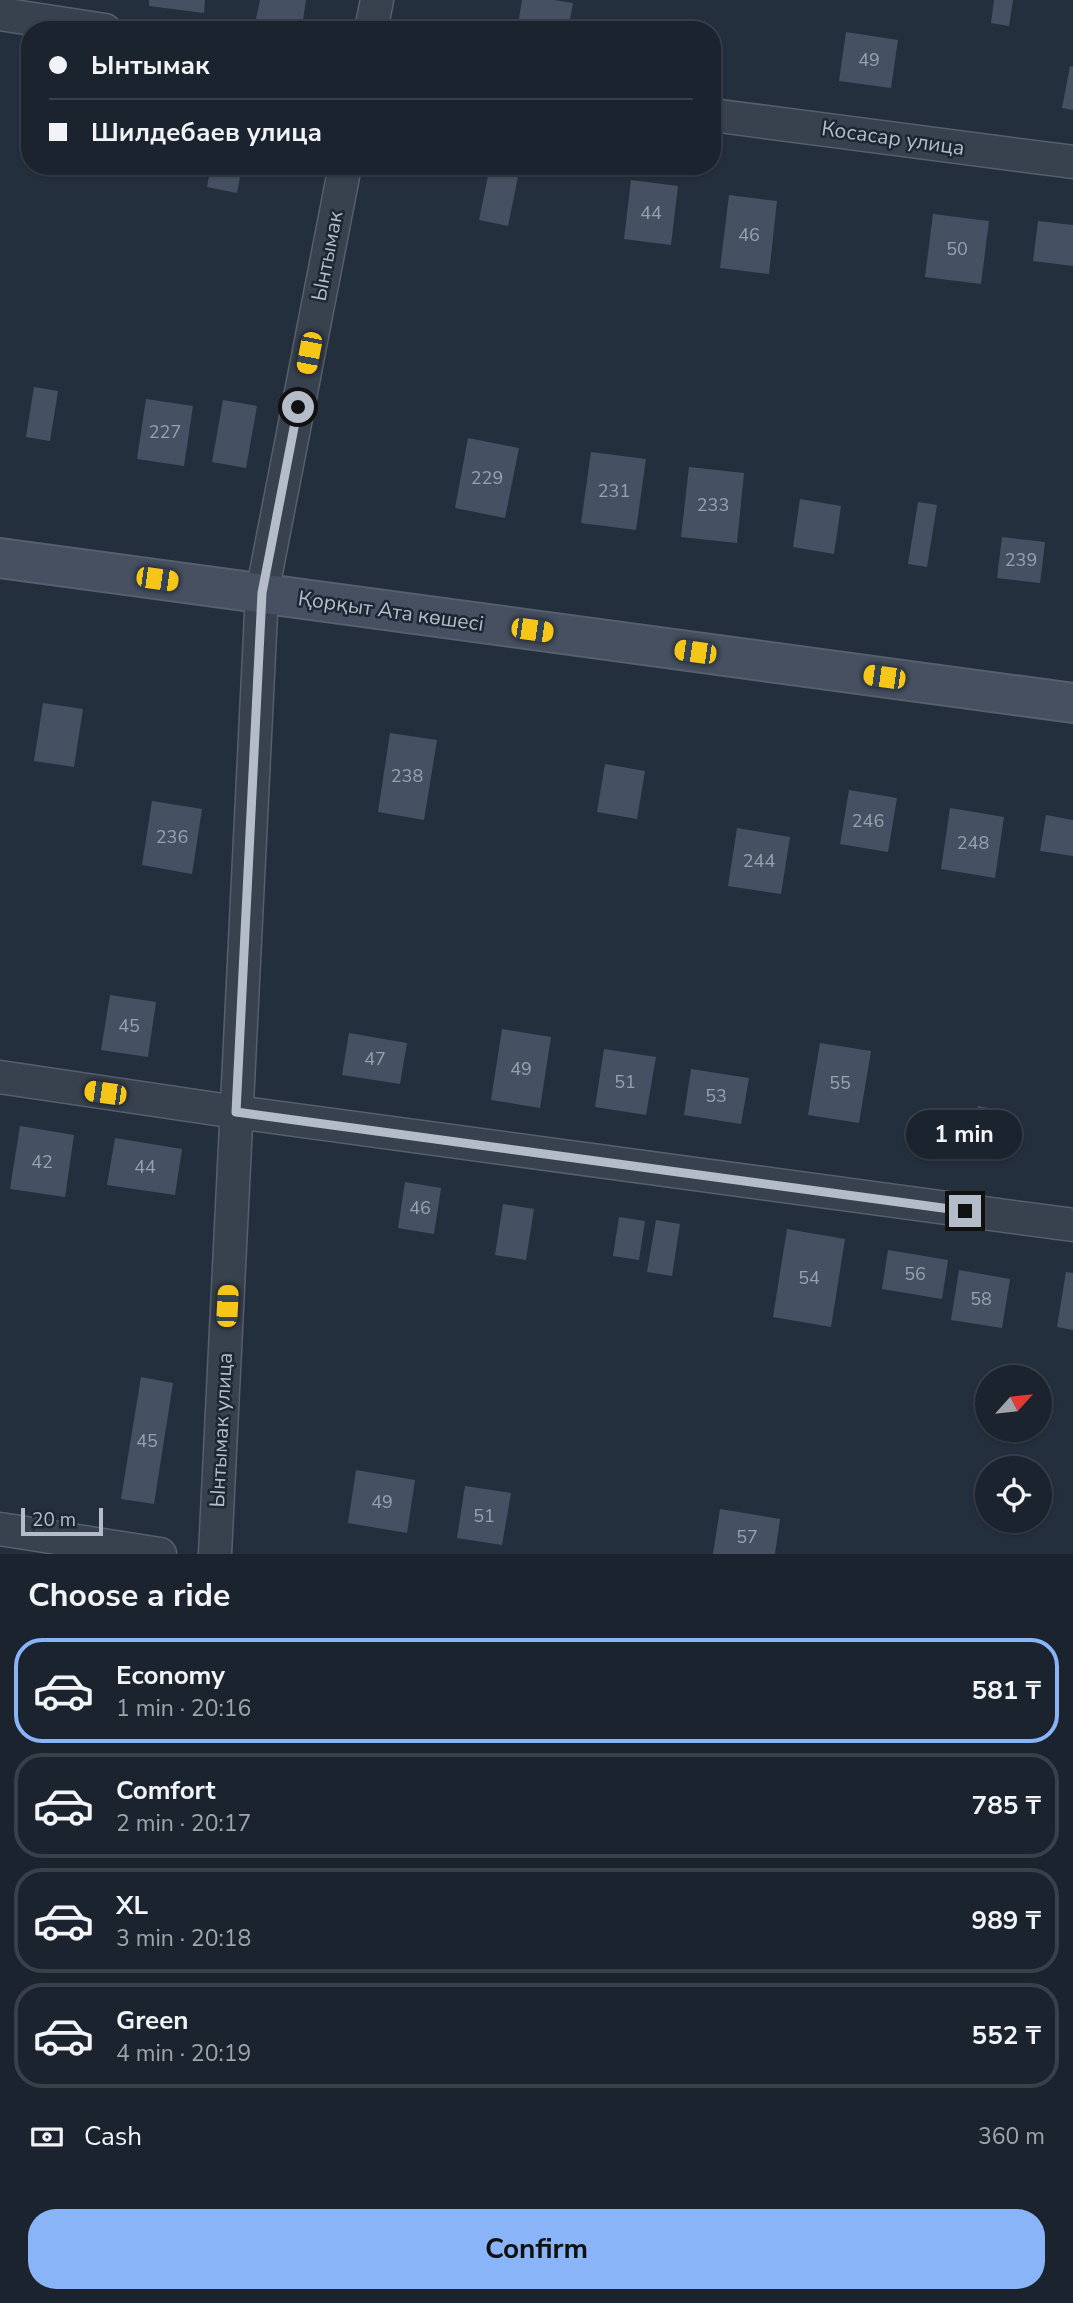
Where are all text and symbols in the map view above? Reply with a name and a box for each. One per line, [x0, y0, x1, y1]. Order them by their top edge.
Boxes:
text: Ынтымак [91, 48, 210, 83]
house number: 49 [858, 48, 880, 72]
street label: Косасар улица [820, 114, 966, 162]
text: Шилдебаев улица [91, 115, 322, 150]
house number: 44 [640, 201, 662, 225]
street label: Ынтымак [305, 208, 350, 303]
house number: 46 [738, 223, 760, 247]
house number: 50 [946, 237, 968, 261]
car [295, 330, 324, 376]
route start [282, 391, 314, 423]
house number: 227 [149, 420, 181, 444]
house number: 229 [471, 466, 503, 490]
house number: 231 [598, 479, 630, 503]
house number: 233 [697, 493, 729, 517]
house number: 239 [1005, 548, 1037, 572]
car [135, 566, 180, 592]
street label: Қорқыт Ата көшесі [296, 584, 486, 638]
car [510, 617, 555, 643]
car [673, 639, 718, 665]
car [862, 664, 907, 690]
house number: 238 [391, 764, 423, 788]
house number: 246 [852, 809, 884, 833]
house number: 236 [156, 825, 188, 849]
house number: 248 [957, 831, 989, 855]
house number: 244 [743, 849, 775, 873]
house number: 45 [118, 1014, 140, 1038]
house number: 47 [364, 1047, 386, 1071]
house number: 49 [510, 1057, 532, 1081]
house number: 51 [614, 1070, 636, 1094]
house number: 55 [829, 1071, 851, 1095]
car [83, 1080, 128, 1106]
house number: 53 [705, 1084, 727, 1108]
callout: 1 min [907, 1110, 1023, 1158]
text: 1 min [934, 1119, 994, 1150]
house number: 42 [31, 1150, 53, 1174]
house number: 44 [134, 1155, 156, 1179]
route end [949, 1195, 981, 1227]
house number: 46 [409, 1196, 431, 1220]
house number: 56 [904, 1262, 926, 1286]
house number: 54 [798, 1266, 820, 1290]
car [216, 1284, 239, 1328]
house number: 58 [970, 1287, 992, 1311]
street label: Ынтымак улица [203, 1352, 239, 1508]
north arrow [975, 1365, 1052, 1442]
map controls [975, 1365, 1052, 1533]
house number: 45 [136, 1429, 158, 1453]
button: locate [975, 1456, 1052, 1533]
house number: 49 [371, 1490, 393, 1514]
house number: 51 [473, 1504, 495, 1528]
scale bar [21, 1505, 103, 1537]
text: 20 m [32, 1507, 76, 1533]
house number: 57 [736, 1525, 758, 1549]
text: Choose a ride [28, 1574, 230, 1617]
text: Economy [116, 1658, 225, 1693]
icon: car [32, 1659, 95, 1722]
text: 581 ₸ [972, 1673, 1041, 1708]
text: 1 min · 20:16 [116, 1693, 251, 1724]
text: Comfort [116, 1773, 216, 1808]
icon: car [32, 1774, 95, 1837]
text: 785 ₸ [972, 1788, 1041, 1823]
text: 2 min · 20:17 [116, 1808, 251, 1839]
text: XL [116, 1888, 148, 1923]
icon: car [32, 1889, 95, 1952]
text: 989 ₸ [972, 1903, 1041, 1938]
text: 3 min · 20:18 [116, 1923, 251, 1954]
text: Green [116, 2003, 189, 2038]
icon: car [32, 2004, 95, 2067]
text: 552 ₸ [972, 2018, 1041, 2053]
text: 4 min · 20:19 [116, 2038, 251, 2069]
icon: cash [28, 2118, 66, 2156]
text: Cash [84, 2119, 142, 2154]
text: 360 m [978, 2121, 1045, 2152]
button: Confirm [28, 2209, 1045, 2289]

